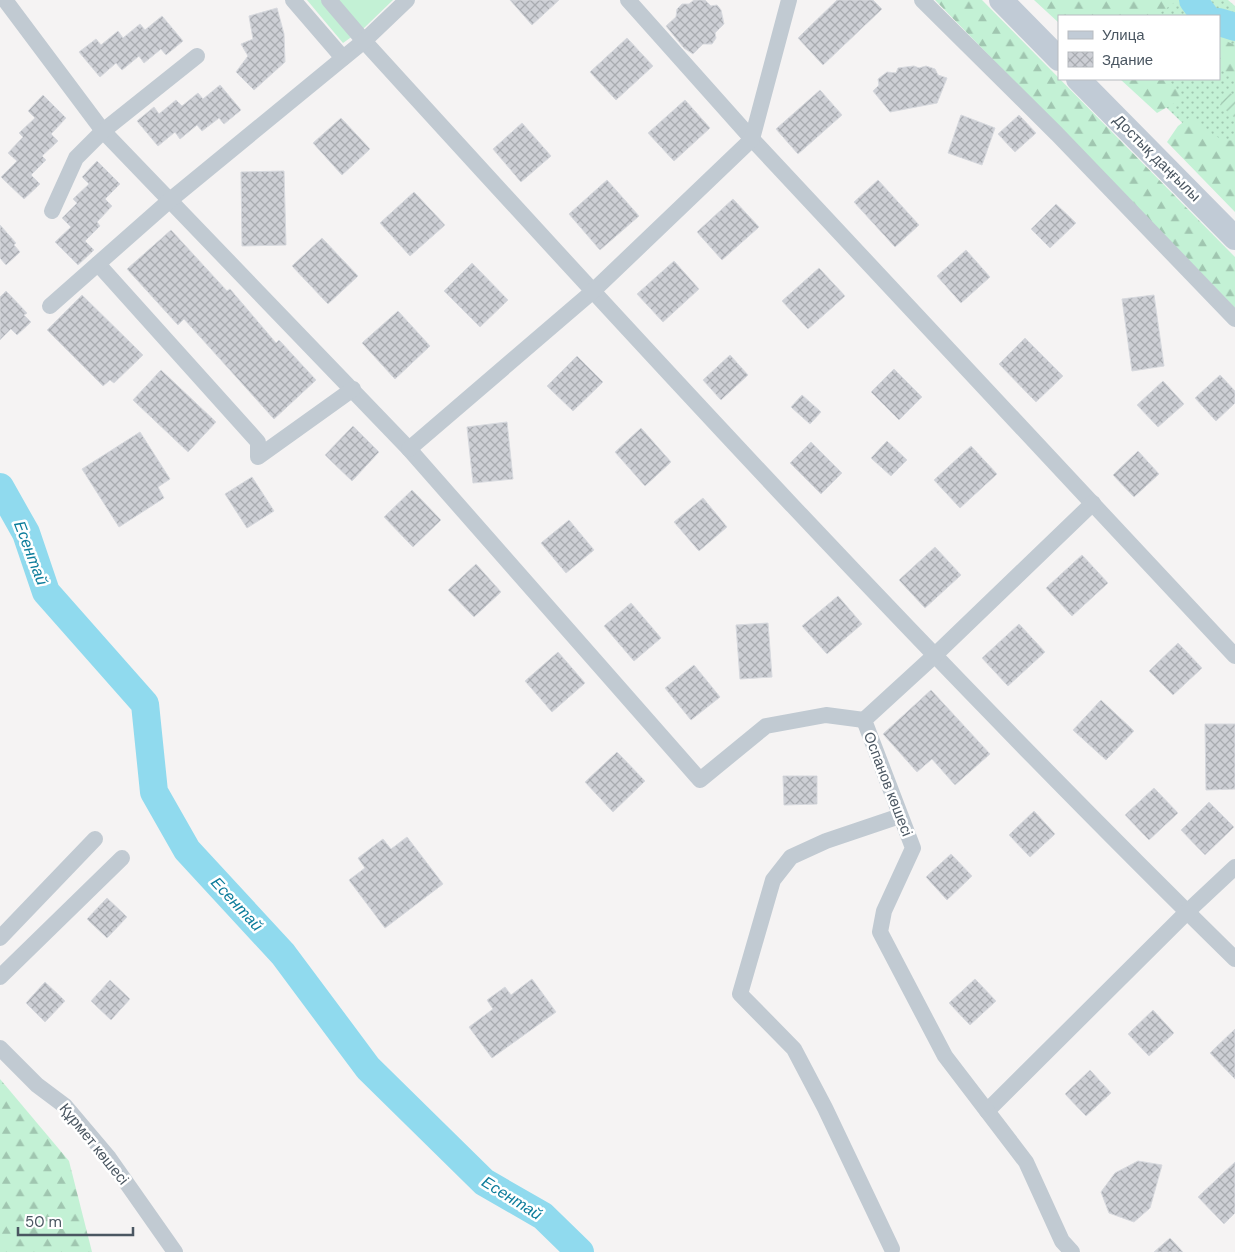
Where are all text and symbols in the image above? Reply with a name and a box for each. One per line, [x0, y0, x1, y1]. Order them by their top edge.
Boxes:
legend [1058, 15, 1220, 80]
text: Улица [1102, 25, 1145, 45]
text: Здание [1102, 50, 1153, 70]
street label: Достық даңғылы [1109, 110, 1205, 206]
water label: Есентай [9, 518, 53, 588]
street label: Оспанов көшесі [859, 729, 917, 839]
water label: Есентай [206, 872, 268, 936]
street label: Құрмет көшесі [55, 1099, 133, 1189]
water label: Есентай [478, 1171, 546, 1225]
scale bar [18, 1204, 132, 1236]
text: 50 m [25, 1212, 62, 1232]

